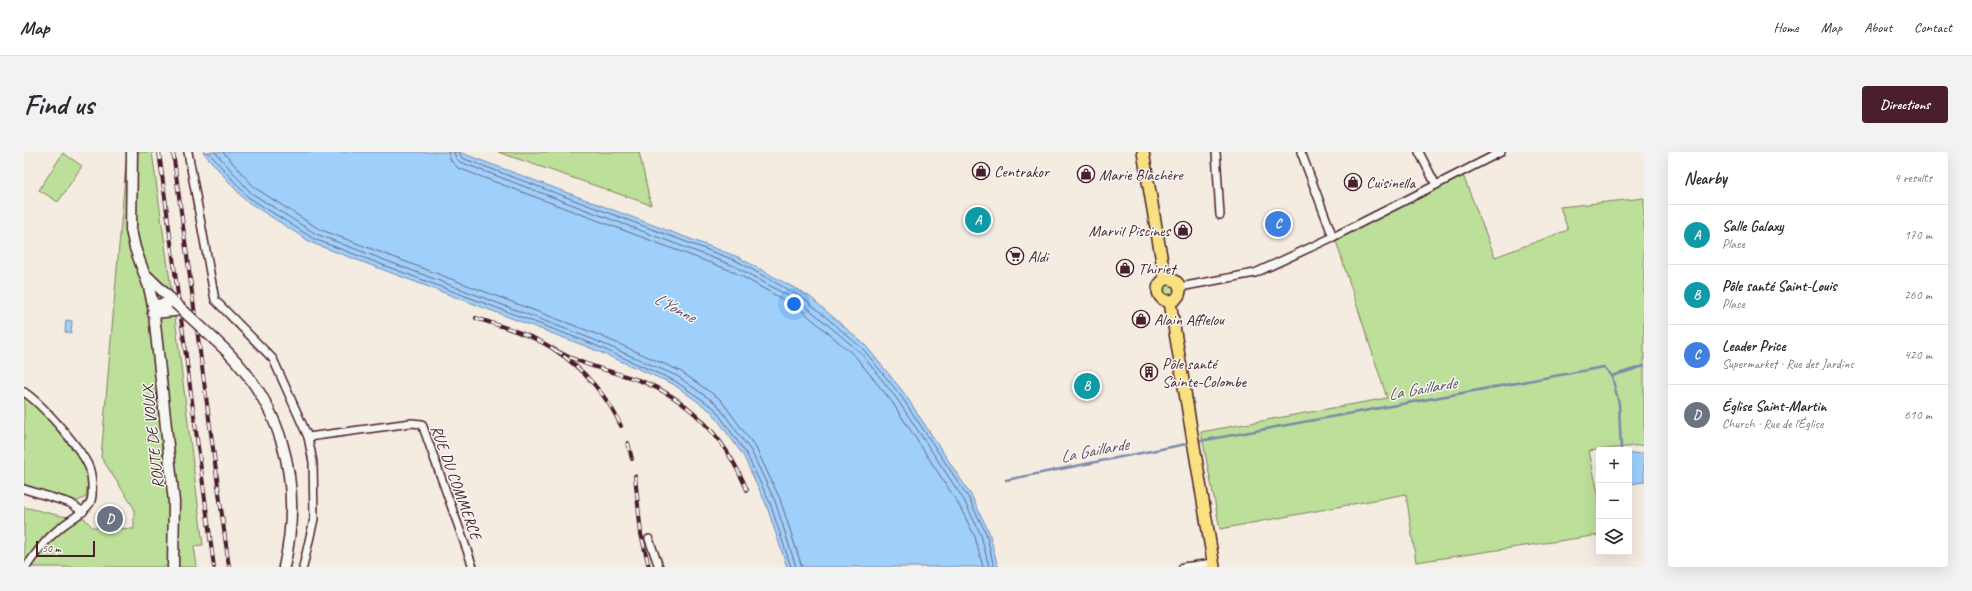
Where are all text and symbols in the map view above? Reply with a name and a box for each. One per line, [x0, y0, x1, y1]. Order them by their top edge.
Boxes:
text: Map [20, 16, 50, 40]
text: Home [1773, 19, 1799, 36]
text: Map [1821, 19, 1842, 36]
text: About [1864, 19, 1892, 36]
text: Contact [1914, 19, 1952, 36]
button: Directions [1862, 86, 1948, 123]
text: Find us [24, 87, 94, 122]
shop icon: Centrakor [971, 161, 991, 181]
place label: Centrakor [994, 162, 1050, 182]
shop icon: Marie Blachère [1076, 164, 1096, 184]
place label: Marie Blachère [1099, 165, 1185, 185]
text: Nearby [1684, 168, 1727, 189]
text: 4 results [1894, 170, 1932, 186]
shop icon: Cuisinella [1343, 172, 1363, 192]
place label: Cuisinella [1366, 173, 1417, 193]
pin: A [965, 205, 991, 235]
pin: C [1265, 209, 1291, 239]
text: Salle Galaxy [1722, 217, 1783, 236]
shop icon: Marvil Piscines [1173, 220, 1193, 240]
place label: Marvil Piscines [1089, 221, 1172, 241]
text: A [1694, 227, 1700, 243]
text: 170 m [1904, 227, 1932, 243]
text: Place [1722, 236, 1745, 252]
supermarket icon: Aldi [1005, 246, 1025, 266]
place label: Aldi [1028, 247, 1050, 267]
shop icon: Thiriet [1115, 258, 1135, 278]
place label: Thiriet [1138, 259, 1178, 279]
text: Pôle santé Saint-Louis [1722, 277, 1837, 296]
text: B [1694, 287, 1700, 303]
text: 260 m [1904, 287, 1932, 303]
water label: L'Yonne [651, 288, 701, 328]
your location [784, 294, 804, 314]
text: Place [1722, 296, 1745, 312]
shop icon: Alain Afflelou [1131, 309, 1151, 329]
place label: Alain Afflelou [1154, 310, 1225, 330]
text: Leader Price [1722, 337, 1785, 356]
text: C [1694, 347, 1700, 363]
text: 420 m [1904, 347, 1932, 363]
place label: Pôle santé Sainte-Colombe [1162, 354, 1248, 392]
text: Supermarket · Rue des Jardins [1722, 356, 1854, 372]
building icon: Pôle santé Sainte-Colombe [1139, 362, 1159, 382]
pin: B [1074, 371, 1100, 401]
water label: La Gaillarde [1386, 372, 1460, 405]
street label: ROUTE DE VOULX [137, 382, 168, 490]
text: Église Saint-Martin [1722, 397, 1826, 416]
text: D [1693, 407, 1701, 423]
text: 610 m [1904, 407, 1932, 423]
text: Church · Rue de l'Église [1722, 416, 1823, 432]
street label: RUE DU COMMERCE [426, 423, 487, 544]
water label: La Gaillarde [1058, 433, 1132, 467]
map controls [1596, 447, 1632, 555]
button: + [1596, 447, 1632, 483]
button: − [1596, 483, 1632, 519]
pin: D [97, 504, 123, 534]
button: layers [1596, 519, 1632, 555]
scale bar [36, 539, 95, 558]
text: 50 m [42, 541, 61, 555]

